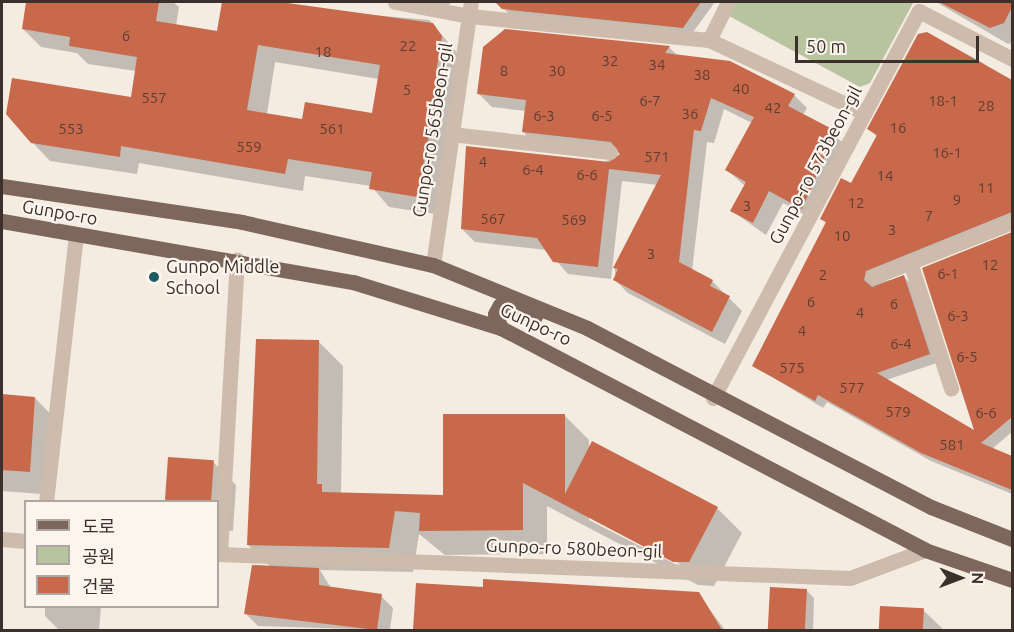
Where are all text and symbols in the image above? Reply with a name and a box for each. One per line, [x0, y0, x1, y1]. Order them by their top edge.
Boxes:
scale bar [798, 24, 982, 62]
house number: 6 [122, 27, 130, 45]
text: 50 m [806, 36, 846, 56]
house number: 22 [400, 37, 416, 55]
street label: Gunpo-ro 565beon-gil [408, 41, 456, 219]
house number: 18 [315, 43, 331, 61]
house number: 32 [602, 52, 618, 70]
house number: 34 [649, 56, 665, 74]
house number: 8 [500, 62, 508, 80]
house number: 30 [549, 62, 565, 80]
house number: 38 [694, 66, 710, 84]
house number: 40 [733, 80, 749, 98]
house number: 5 [403, 81, 411, 99]
street label: Gunpo-ro 573beon-gil [764, 82, 866, 248]
house number: 557 [141, 89, 167, 107]
house number: 6-7 [639, 92, 661, 110]
house number: 18-1 [928, 92, 958, 110]
house number: 28 [978, 97, 994, 115]
house number: 42 [765, 99, 781, 117]
house number: 36 [682, 105, 698, 123]
house number: 6-3 [533, 107, 555, 125]
house number: 6-5 [591, 107, 613, 125]
house number: 16 [890, 119, 906, 137]
house number: 553 [58, 120, 84, 138]
house number: 561 [319, 120, 345, 138]
house number: 559 [236, 138, 262, 156]
house number: 16-1 [932, 144, 962, 162]
house number: 571 [644, 148, 670, 166]
house number: 4 [479, 153, 487, 171]
house number: 6-4 [522, 161, 544, 179]
house number: 6-6 [576, 166, 598, 184]
house number: 14 [877, 167, 893, 185]
house number: 11 [978, 179, 994, 197]
house number: 9 [953, 191, 961, 209]
house number: 12 [848, 194, 864, 212]
street label: Gunpo-ro [21, 195, 99, 229]
house number: 3 [743, 197, 751, 215]
house number: 7 [925, 207, 933, 225]
house number: 567 [480, 210, 506, 228]
house number: 569 [561, 211, 587, 229]
house number: 3 [888, 221, 896, 239]
house number: 10 [834, 227, 850, 245]
house number: 3 [647, 245, 655, 263]
place label: Gunpo Middle School [166, 256, 279, 298]
house number: 12 [982, 256, 998, 274]
house number: 6-1 [937, 265, 959, 283]
house number: 2 [819, 266, 827, 284]
marker: Gunpo Middle School [147, 270, 161, 284]
house number: 6 [807, 293, 815, 311]
house number: 6 [890, 295, 898, 313]
street label: Gunpo-ro [497, 298, 575, 350]
house number: 4 [856, 304, 864, 322]
house number: 6-3 [947, 307, 969, 325]
house number: 4 [798, 322, 806, 340]
house number: 6-4 [890, 335, 912, 353]
house number: 6-5 [956, 348, 978, 366]
house number: 575 [779, 359, 805, 377]
house number: 577 [839, 379, 865, 397]
house number: 579 [885, 403, 911, 421]
house number: 6-6 [975, 404, 997, 422]
house number: 581 [939, 436, 965, 454]
legend [24, 500, 219, 608]
text: 도로 [82, 516, 115, 536]
street label: Gunpo-ro 580beon-gil [485, 534, 663, 562]
text: 공원 [82, 546, 115, 566]
north arrow [930, 548, 990, 608]
text: N [969, 572, 987, 584]
text: 건물 [82, 576, 115, 596]

